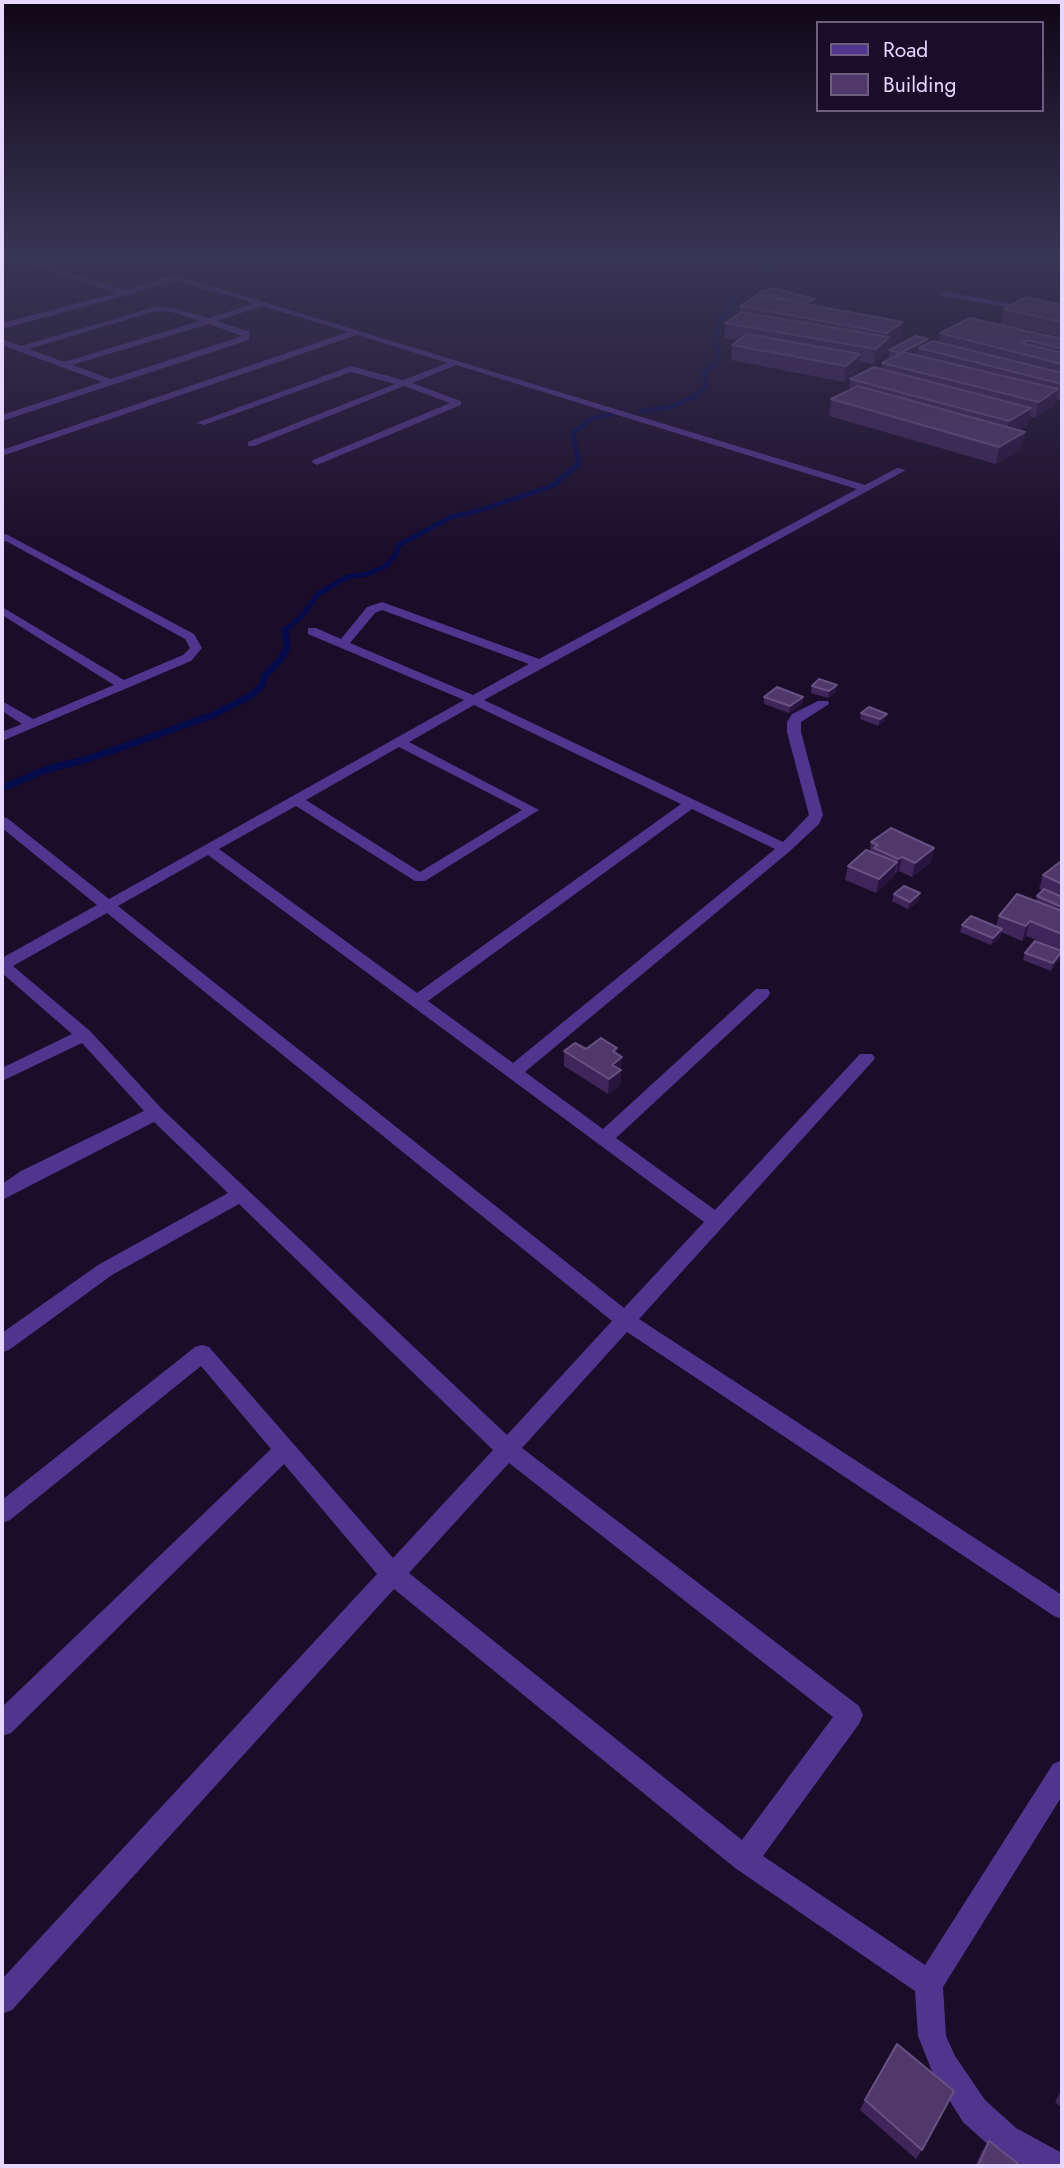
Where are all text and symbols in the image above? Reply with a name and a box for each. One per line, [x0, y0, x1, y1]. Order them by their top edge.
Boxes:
legend [816, 21, 1043, 112]
text: Road [883, 35, 928, 65]
text: Building [883, 70, 956, 100]

